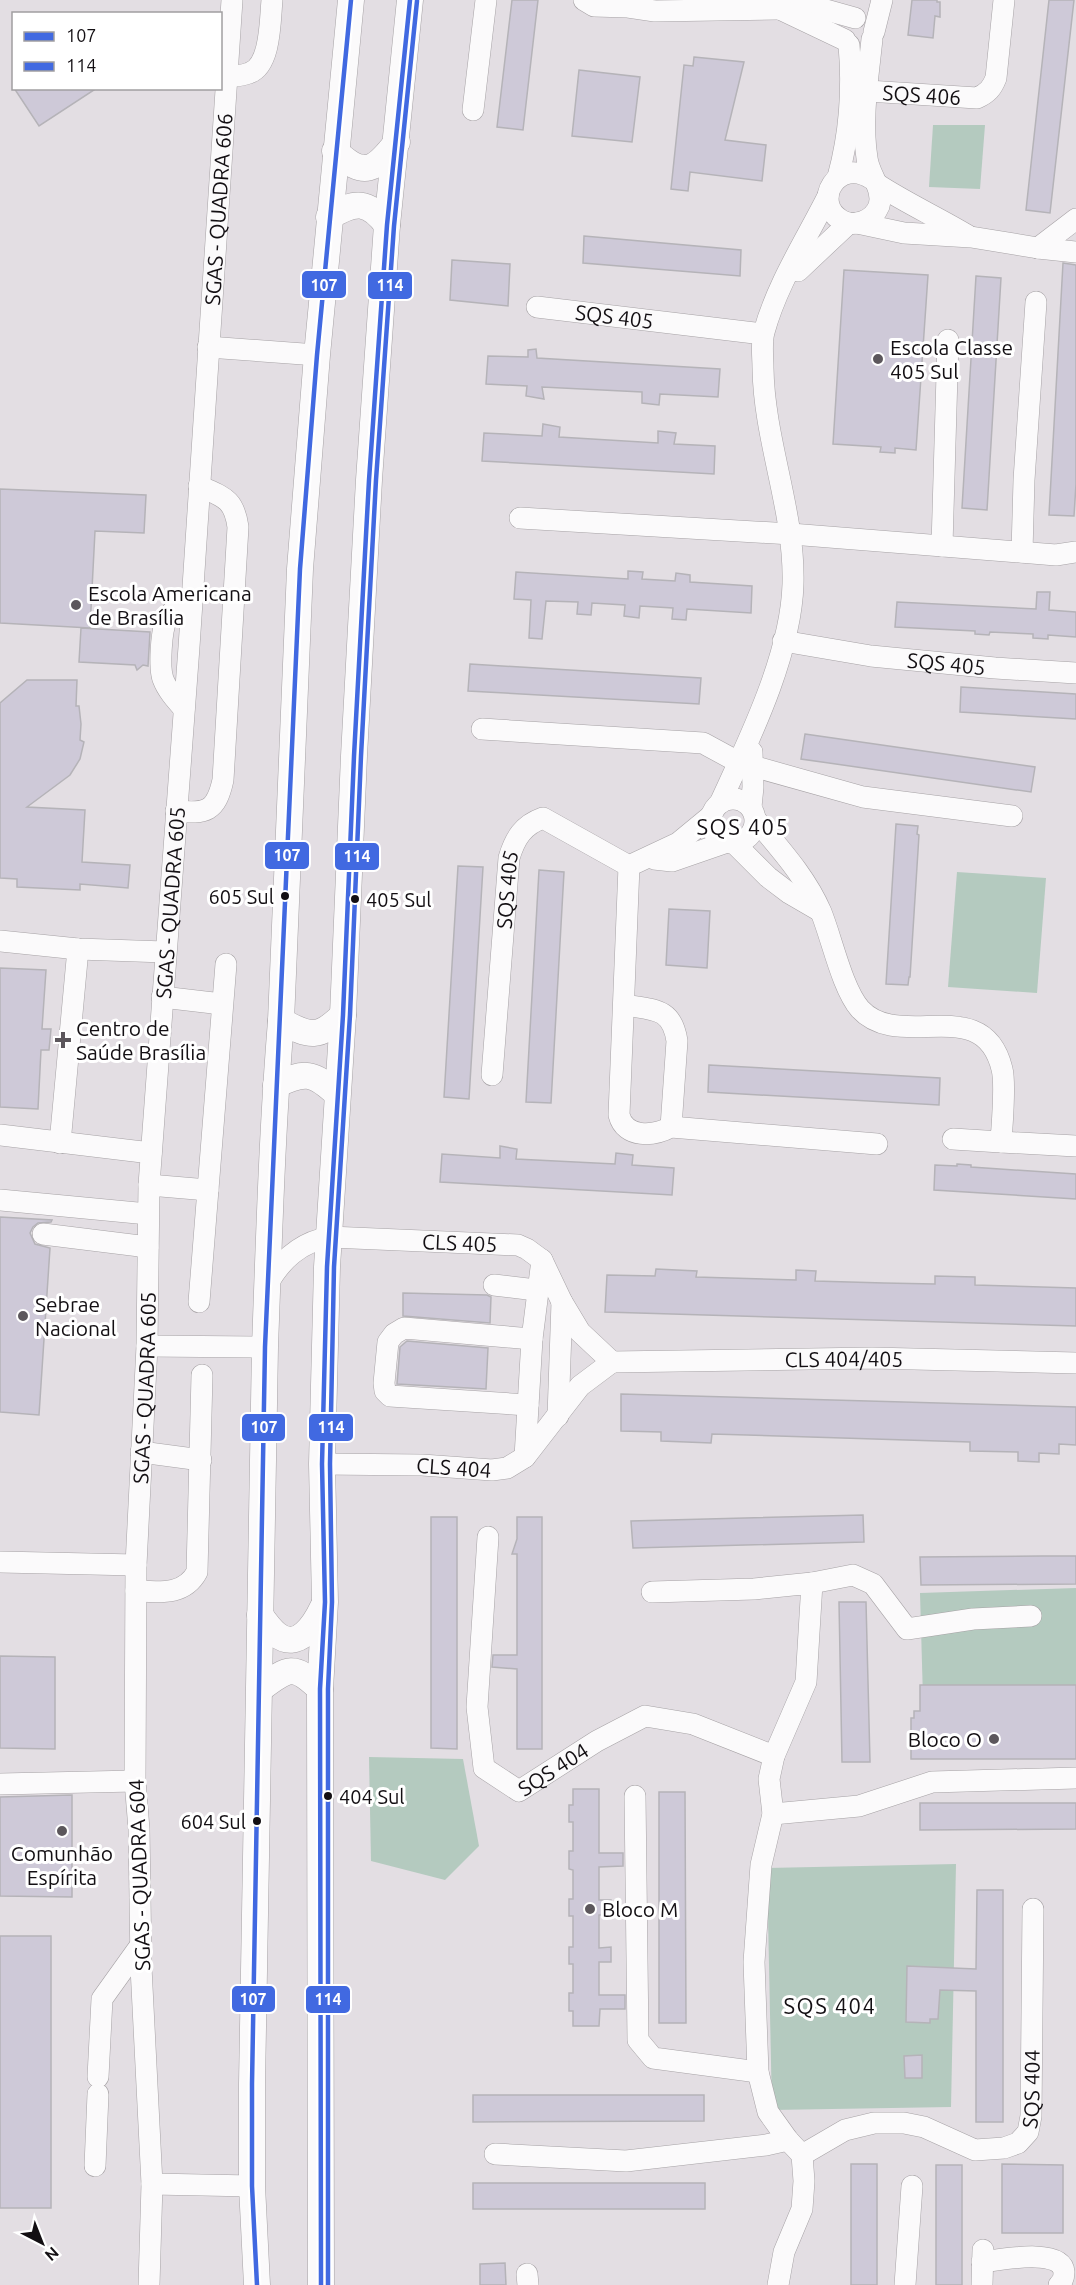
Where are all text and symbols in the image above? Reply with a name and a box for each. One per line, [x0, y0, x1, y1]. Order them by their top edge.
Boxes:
legend [12, 12, 222, 90]
text: 107 [66, 25, 96, 45]
text: 114 [66, 55, 96, 75]
street label: SQS 406 [882, 80, 962, 109]
street label: SGAS - QUADRA 606 [200, 112, 236, 306]
line badge: 107 [301, 270, 347, 299]
line badge: 114 [367, 271, 413, 300]
text: 107 [310, 276, 338, 294]
text: 114 [376, 276, 404, 294]
street label: SQS 405 [574, 300, 655, 333]
place label: Escola Classe 405 Sul [890, 335, 1013, 383]
marker: Escola Classe 405 Sul [871, 352, 885, 366]
place label: Escola Americana de Brasília [88, 581, 252, 629]
marker: Escola Americana de Brasília [69, 598, 83, 612]
street label: SQS 405 [906, 648, 987, 679]
street label: SGAS - QUADRA 605 [151, 806, 189, 999]
district label: SQS 405 [697, 814, 789, 839]
line badge: 107 [264, 841, 310, 870]
line badge: 114 [334, 842, 380, 871]
text: 107 [273, 846, 301, 864]
text: 114 [343, 847, 371, 865]
street label: SQS 405 [491, 847, 523, 930]
place label: 605 Sul [208, 885, 274, 908]
place label: 405 Sul [366, 888, 432, 911]
marker: 605 Sul [279, 890, 291, 902]
marker: 405 Sul [349, 893, 361, 905]
place label: Centro de Saúde Brasília [76, 1016, 206, 1064]
marker: Centro de Saúde Brasília [54, 1031, 72, 1049]
street label: CLS 405 [422, 1229, 498, 1256]
street label: SGAS - QUADRA 605 [128, 1291, 160, 1484]
place label: Sebrae Nacional [35, 1292, 116, 1340]
marker: Sebrae Nacional [16, 1309, 30, 1323]
street label: CLS 404/405 [785, 1346, 904, 1371]
line badge: 107 [241, 1413, 286, 1442]
line badge: 114 [308, 1413, 354, 1442]
text: 107 [250, 1418, 278, 1436]
text: 114 [317, 1418, 345, 1436]
street label: CLS 404 [416, 1453, 492, 1482]
place label: Bloco O [908, 1727, 982, 1751]
marker: Bloco O [987, 1732, 1001, 1746]
street label: SQS 404 [513, 1738, 593, 1801]
street label: SGAS - QUADRA 604 [124, 1778, 154, 1972]
place label: 404 Sul [339, 1785, 405, 1808]
marker: 404 Sul [322, 1790, 334, 1802]
place label: 604 Sul [180, 1810, 246, 1833]
marker: 604 Sul [251, 1815, 263, 1827]
marker: Comunhão Espírita [55, 1824, 69, 1838]
place label: Comunhão Espírita [11, 1841, 113, 1889]
place label: Bloco M [602, 1897, 678, 1921]
marker: Bloco M [583, 1902, 597, 1916]
line badge: 107 [231, 1985, 276, 2013]
line badge: 114 [305, 1985, 351, 2014]
text: 107 [239, 1990, 267, 2008]
text: 114 [314, 1990, 342, 2008]
district label: SQS 404 [784, 1993, 876, 2018]
street label: SQS 404 [1017, 2050, 1044, 2130]
north arrow [12, 2213, 72, 2273]
text: N [42, 2243, 62, 2265]

